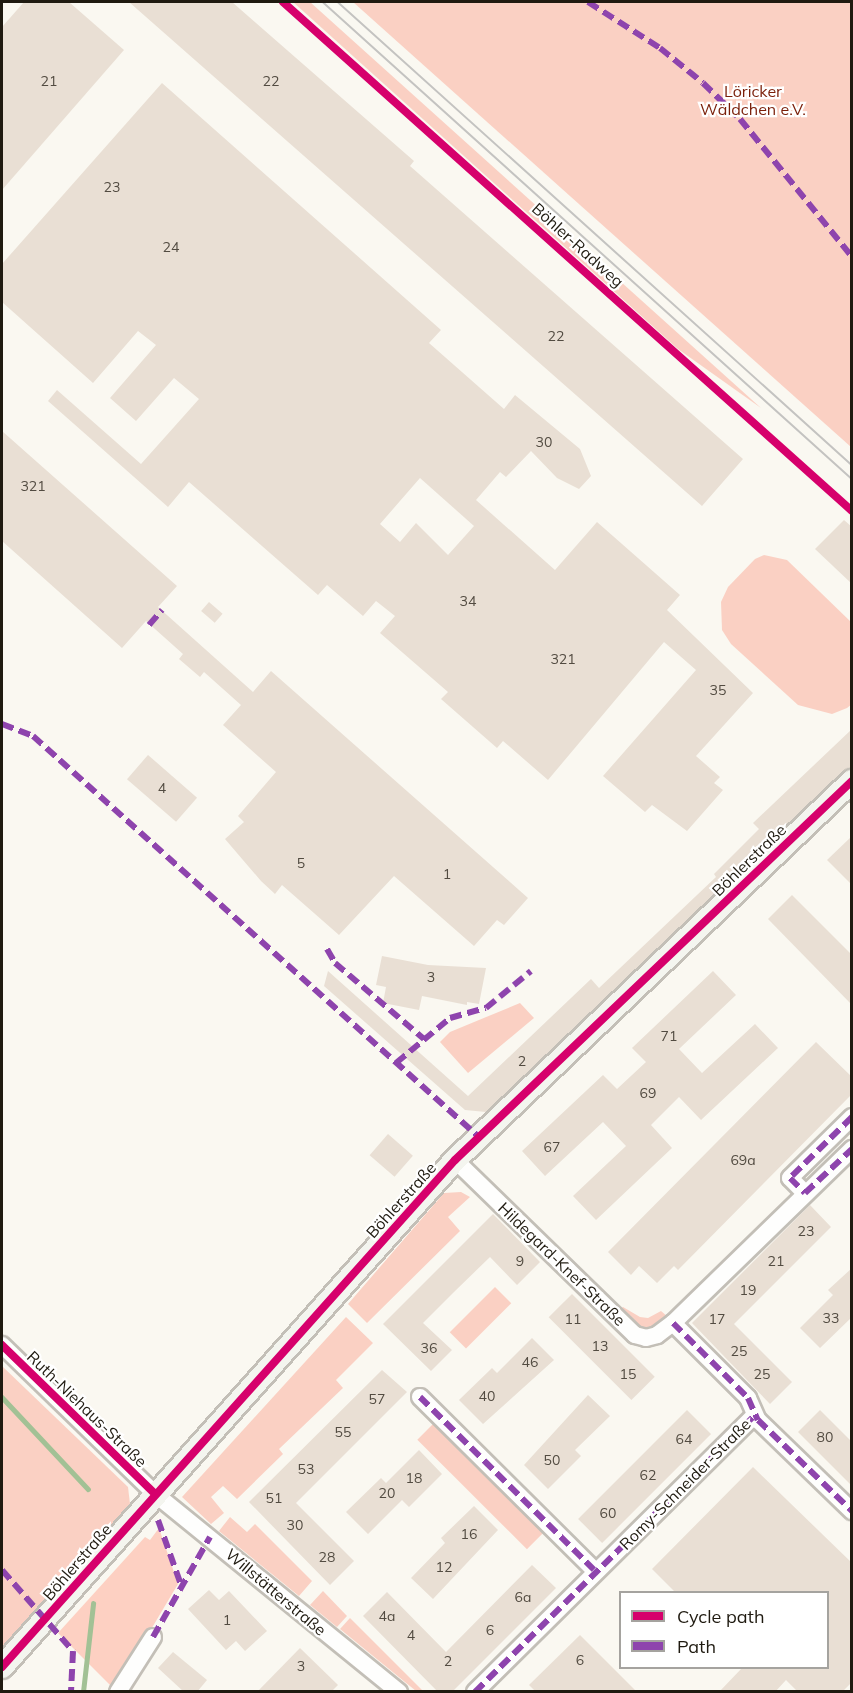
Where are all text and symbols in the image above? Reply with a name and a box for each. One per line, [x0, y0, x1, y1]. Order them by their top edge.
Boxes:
house number: 21 [41, 73, 57, 89]
house number: 22 [263, 73, 279, 89]
park label: Löricker Wäldchen e.V. [700, 81, 806, 119]
house number: 23 [104, 179, 120, 195]
street label: Böhler-Radweg [528, 199, 628, 291]
house number: 24 [163, 239, 179, 255]
house number: 22 [548, 328, 564, 344]
house number: 30 [536, 434, 552, 450]
house number: 321 [20, 478, 46, 494]
house number: 34 [460, 593, 476, 609]
house number: 321 [550, 651, 576, 667]
house number: 35 [710, 682, 726, 698]
house number: 4 [158, 780, 166, 796]
street label: Böhlerstraße [708, 820, 790, 900]
house number: 5 [297, 855, 305, 871]
house number: 1 [443, 866, 451, 882]
house number: 3 [427, 969, 435, 985]
house number: 71 [661, 1028, 677, 1044]
house number: 2 [518, 1053, 526, 1069]
house number: 69 [640, 1085, 656, 1101]
house number: 67 [544, 1139, 560, 1155]
house number: 69a [730, 1152, 756, 1168]
street label: Böhlerstraße [362, 1158, 440, 1242]
street label: Hildegard-Knef-Straße [494, 1198, 630, 1330]
house number: 23 [798, 1223, 814, 1239]
house number: 9 [516, 1253, 524, 1269]
house number: 21 [768, 1253, 784, 1269]
house number: 19 [740, 1282, 756, 1298]
house number: 33 [823, 1310, 839, 1326]
house number: 11 [565, 1311, 581, 1327]
house number: 17 [709, 1311, 725, 1327]
house number: 13 [592, 1338, 608, 1354]
house number: 36 [421, 1340, 437, 1356]
house number: 25 [731, 1343, 747, 1359]
street label: Ruth-Niehaus-Straße [23, 1347, 151, 1471]
house number: 46 [522, 1354, 538, 1370]
house number: 15 [620, 1366, 636, 1382]
house number: 25 [754, 1366, 770, 1382]
house number: 40 [479, 1388, 495, 1404]
house number: 57 [369, 1391, 385, 1407]
street label: Romy-Schneider-Straße [615, 1414, 755, 1554]
house number: 55 [335, 1424, 351, 1440]
house number: 80 [817, 1429, 833, 1445]
house number: 64 [676, 1431, 692, 1447]
house number: 50 [544, 1452, 560, 1468]
house number: 53 [298, 1461, 314, 1477]
house number: 62 [640, 1467, 656, 1483]
house number: 18 [406, 1470, 422, 1486]
house number: 20 [379, 1485, 395, 1501]
house number: 51 [266, 1490, 282, 1506]
house number: 60 [600, 1505, 616, 1521]
house number: 30 [287, 1517, 303, 1533]
street label: Böhlerstraße [39, 1520, 115, 1604]
house number: 16 [461, 1526, 477, 1542]
street label: Willstätterstraße [222, 1544, 330, 1640]
house number: 28 [319, 1549, 335, 1565]
house number: 12 [436, 1559, 452, 1575]
house number: 6a [515, 1589, 531, 1605]
legend [619, 1591, 829, 1669]
text: Cycle path [677, 1605, 764, 1628]
house number: 4a [379, 1608, 395, 1624]
house number: 1 [223, 1612, 231, 1628]
house number: 6 [486, 1622, 494, 1638]
house number: 4 [407, 1627, 415, 1643]
text: Path [677, 1635, 716, 1658]
house number: 6 [576, 1652, 584, 1668]
house number: 2 [444, 1653, 452, 1669]
house number: 3 [297, 1658, 305, 1674]

